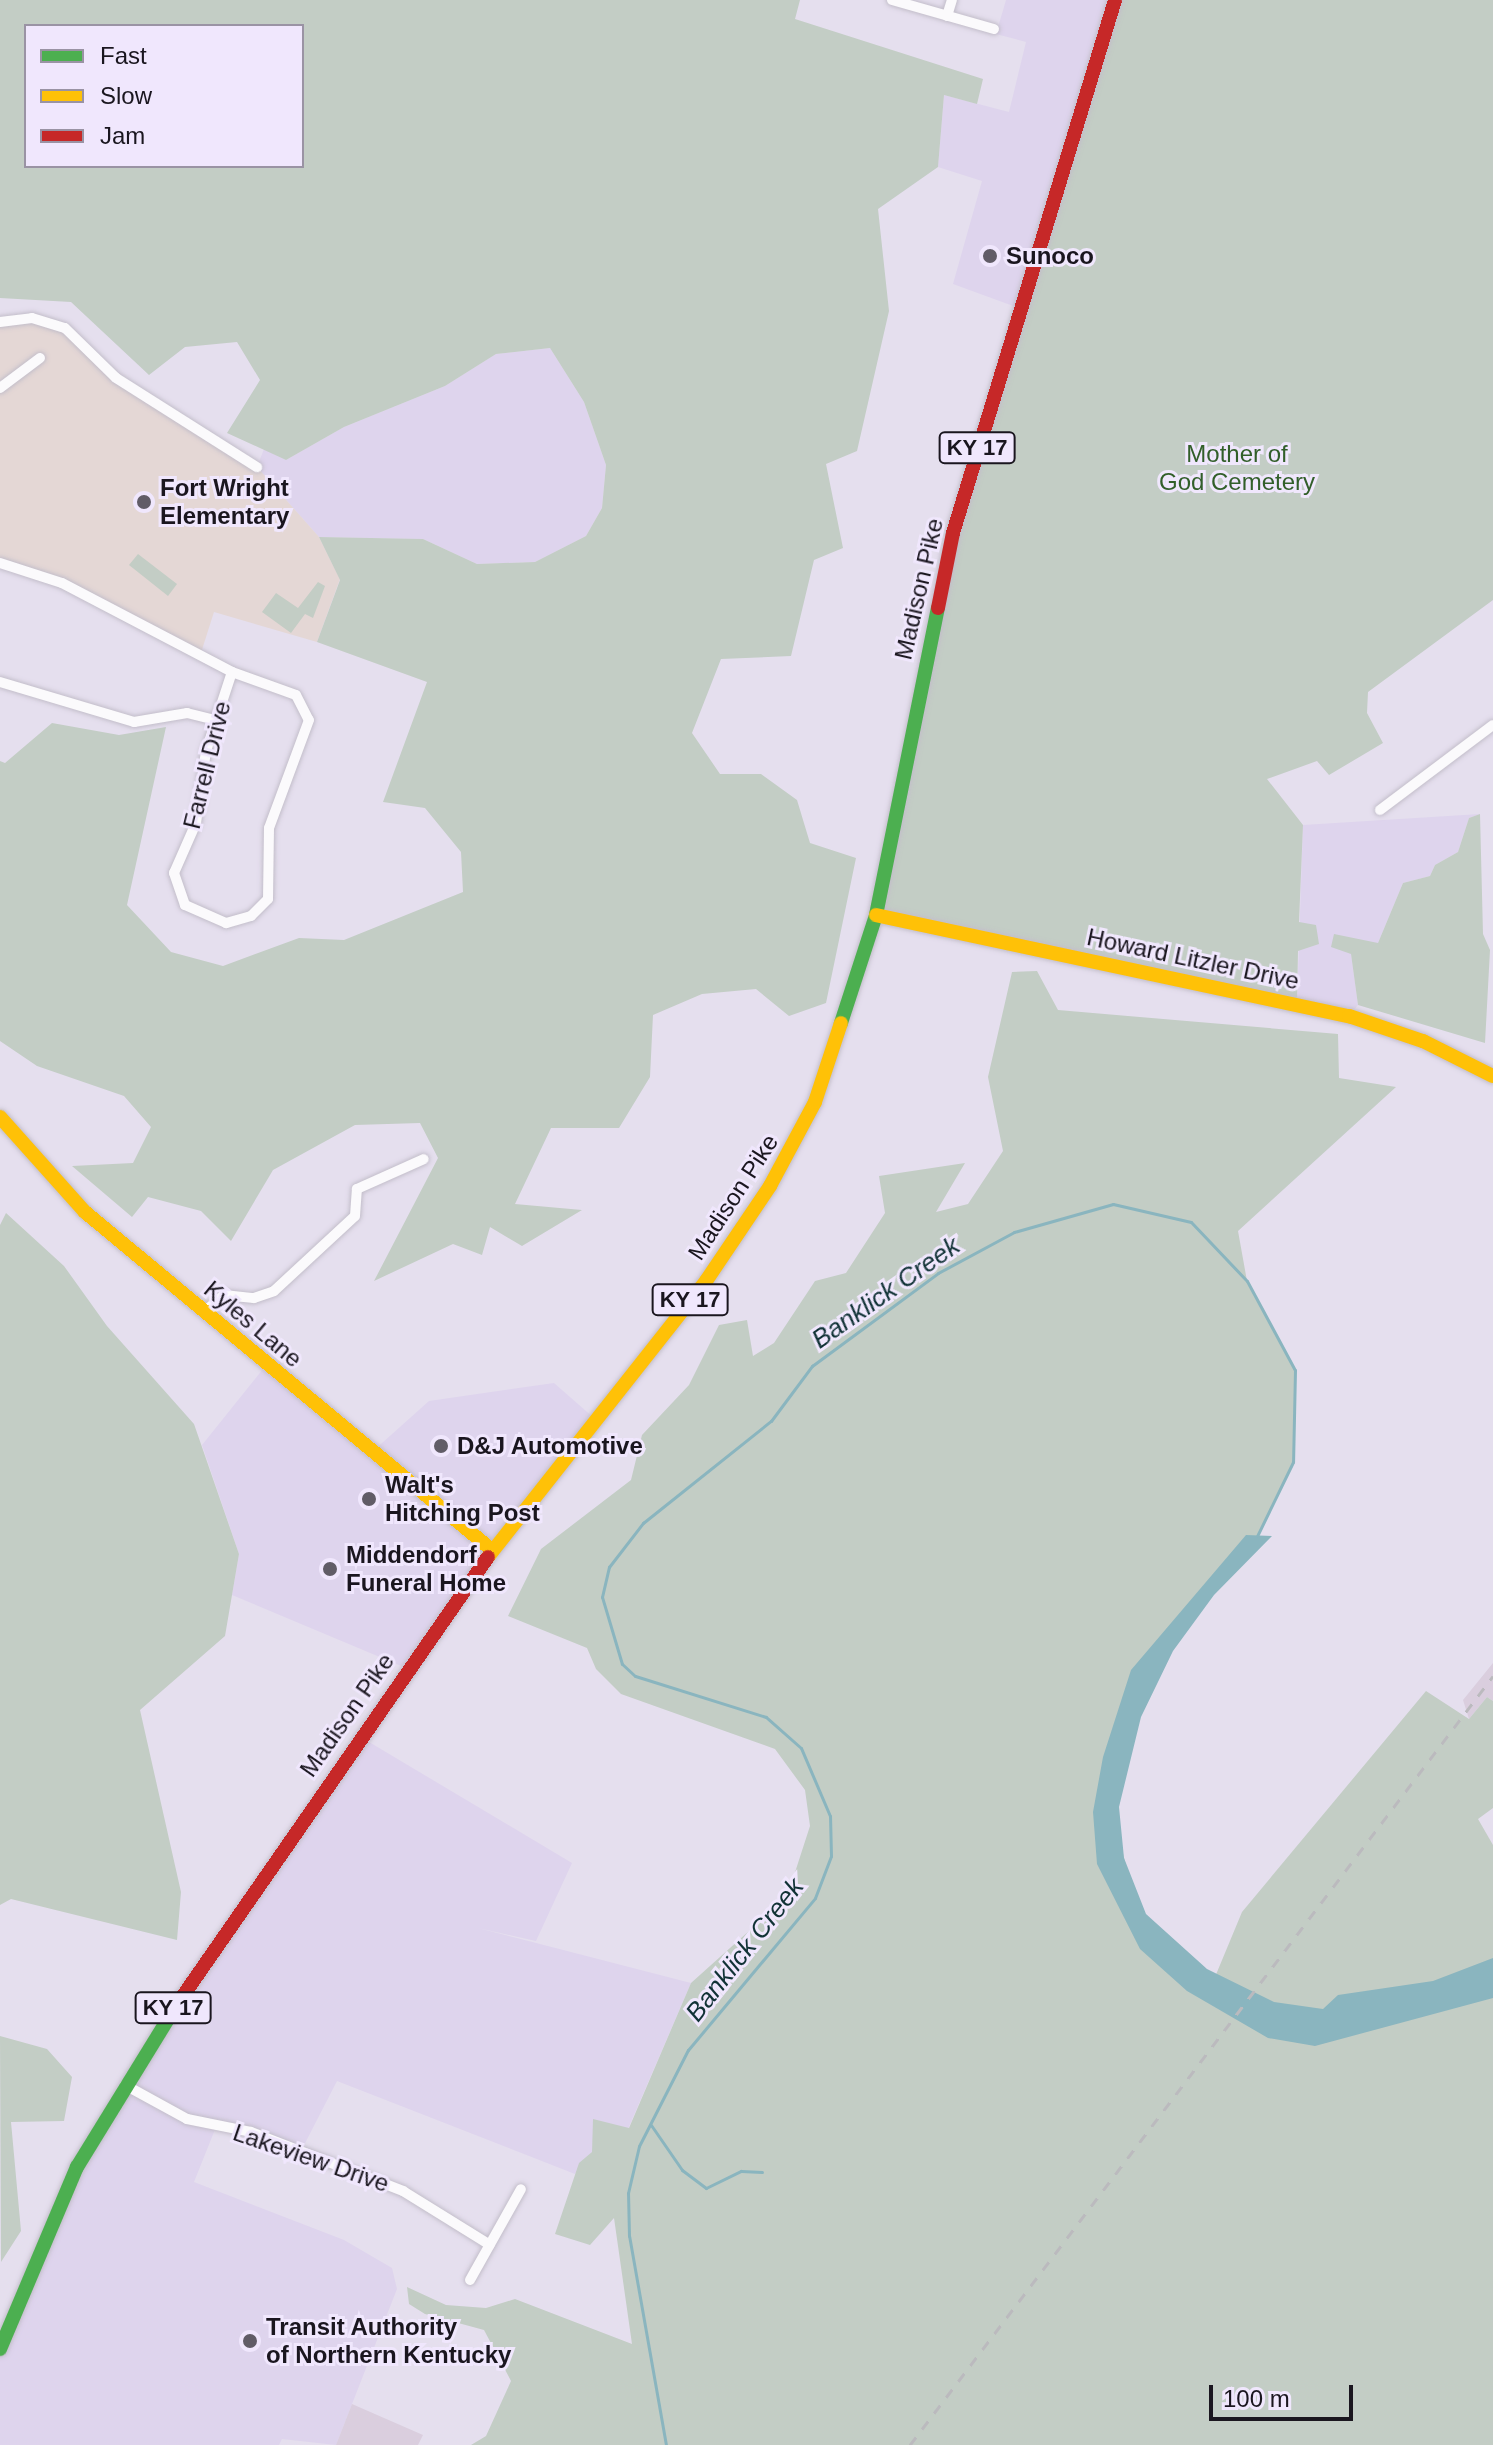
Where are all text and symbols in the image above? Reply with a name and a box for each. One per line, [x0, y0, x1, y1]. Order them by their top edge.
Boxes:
legend [24, 24, 304, 168]
text: Fast [100, 42, 147, 69]
text: Slow [100, 82, 152, 109]
text: Jam [100, 122, 145, 149]
place label: Sunoco [1006, 242, 1094, 270]
marker: Sunoco [981, 247, 999, 265]
road number: KY 17 [937, 430, 1017, 466]
park label: Mother of God Cemetery [1159, 440, 1315, 496]
place label: Fort Wright Elementary [160, 474, 289, 530]
marker: Fort Wright Elementary [135, 493, 153, 511]
street label: Madison Pike [889, 516, 949, 662]
street label: Farrell Drive [177, 698, 237, 832]
street label: Howard Litzler Drive [1084, 922, 1302, 996]
street label: Madison Pike [682, 1129, 784, 1265]
water label: Banklick Creek [806, 1230, 966, 1356]
street label: Kyles Lane [198, 1275, 308, 1373]
road number: KY 17 [650, 1282, 730, 1318]
place label: D&J Automotive [457, 1432, 644, 1460]
marker: D&J Automotive [432, 1437, 450, 1455]
place label: Walt's Hitching Post [385, 1471, 540, 1527]
marker: Walt's Hitching Post [360, 1490, 378, 1508]
place label: Middendorf Funeral Home [346, 1541, 506, 1597]
marker: Middendorf Funeral Home [321, 1560, 339, 1578]
street label: Madison Pike [294, 1648, 400, 1782]
water label: Banklick Creek [679, 1872, 811, 2028]
road number: KY 17 [133, 1990, 213, 2026]
street label: Lakeview Drive [229, 2118, 393, 2198]
place label: Transit Authority of Northern Kentucky [266, 2313, 511, 2369]
marker: Transit Authority of Northern Kentucky [241, 2332, 259, 2350]
scale bar [1213, 2369, 1357, 2419]
text: 100 m [1223, 2385, 1290, 2412]

